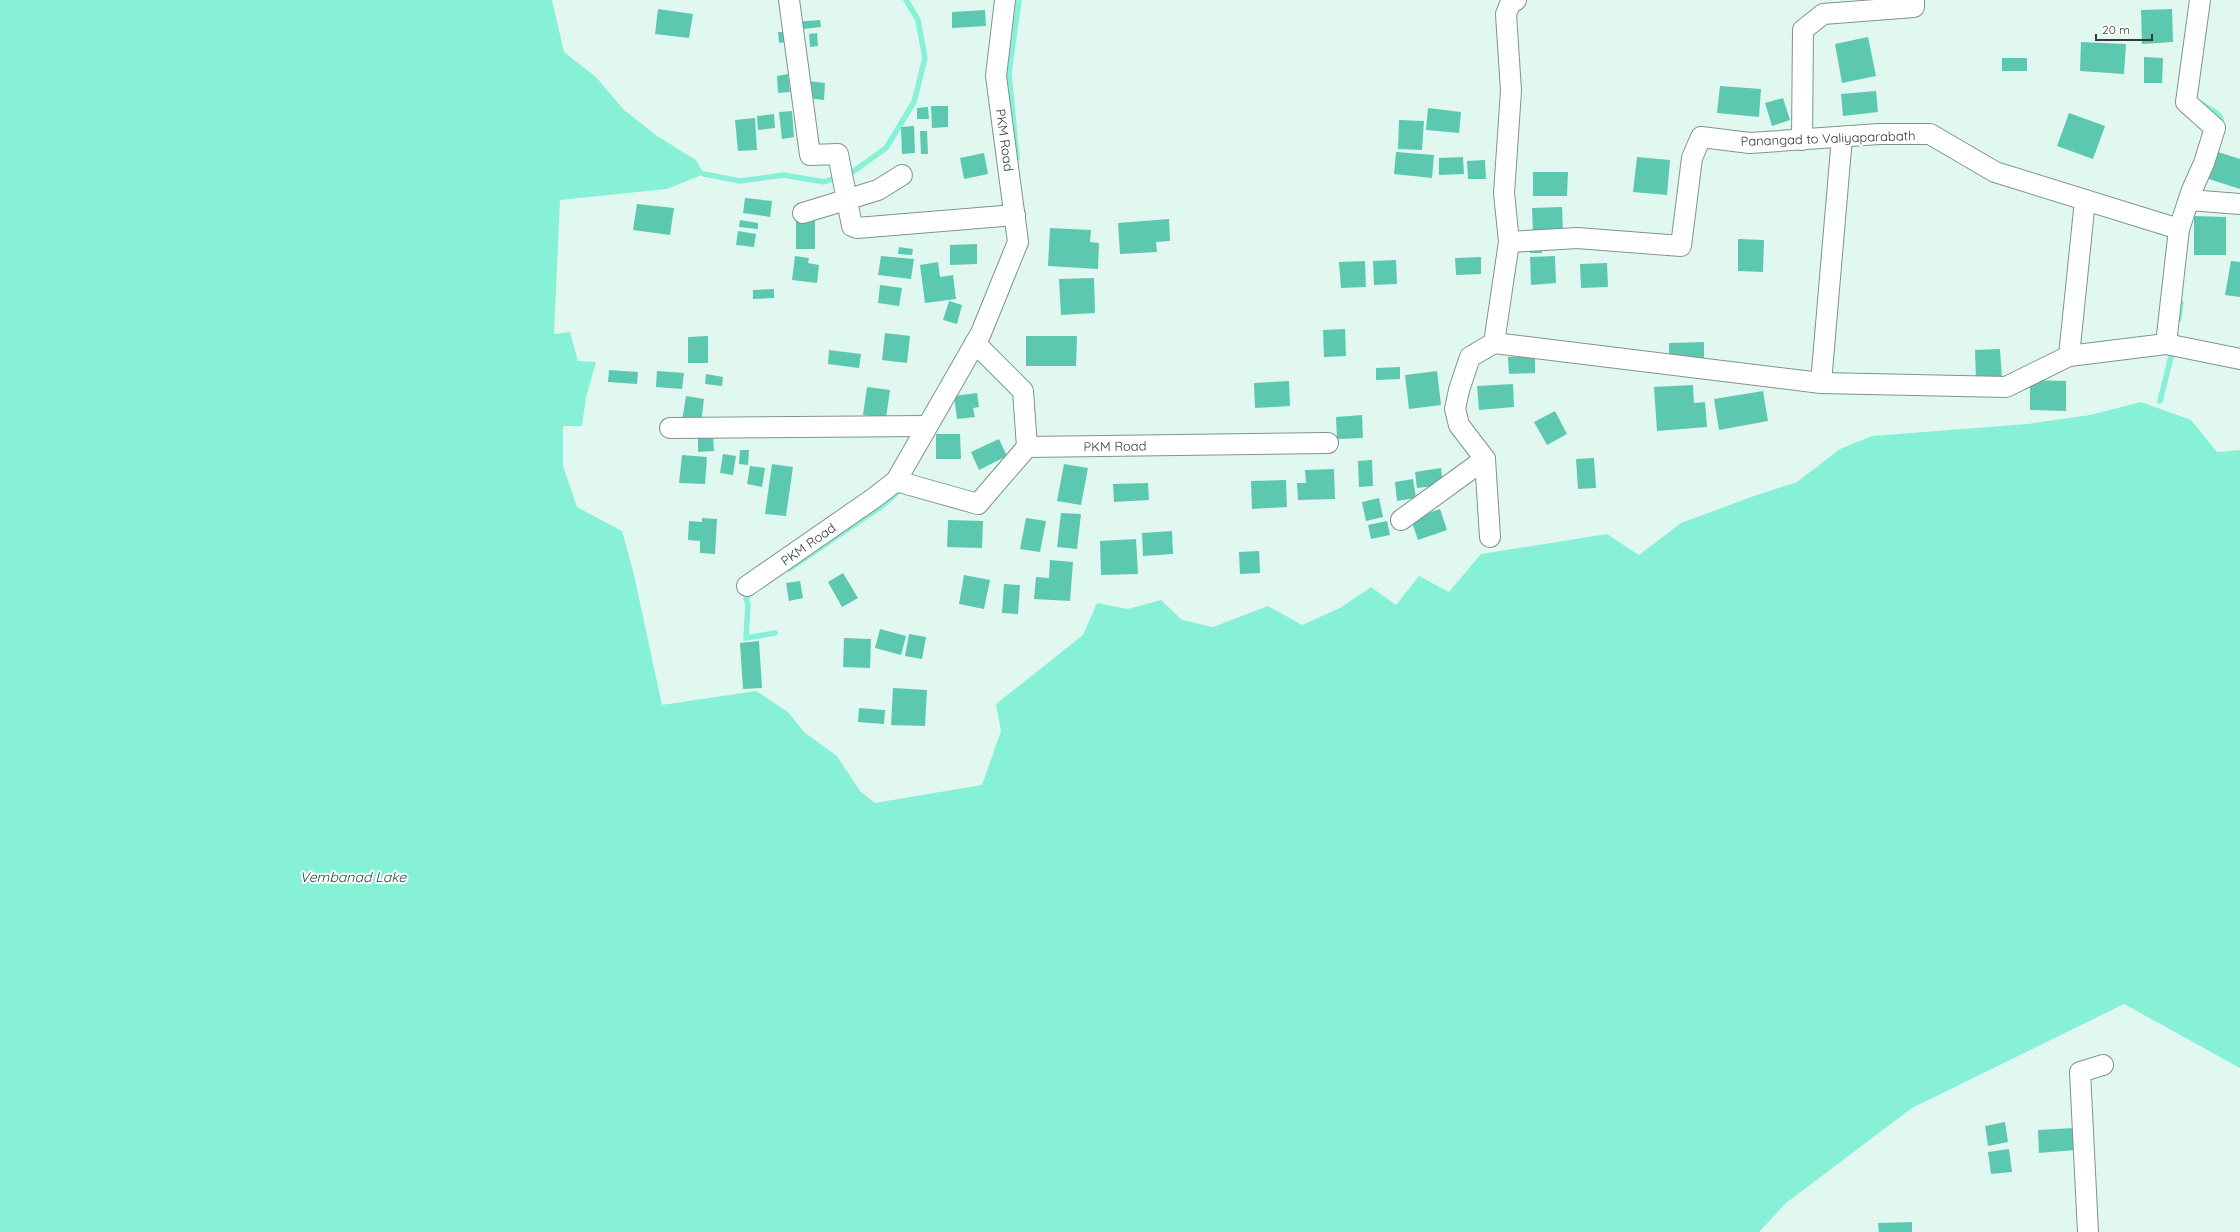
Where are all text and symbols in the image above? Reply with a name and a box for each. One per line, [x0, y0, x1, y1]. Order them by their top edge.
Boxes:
scale bar [2096, 16, 2152, 42]
text: 20 m [2102, 22, 2130, 37]
street label: PKM Road [993, 108, 1017, 172]
street label: Panangad to Valiyaparabath [1740, 127, 1916, 149]
street label: PKM Road [1083, 437, 1147, 455]
street label: PKM Road [778, 519, 838, 569]
water label: Vembanad Lake [300, 868, 407, 886]

